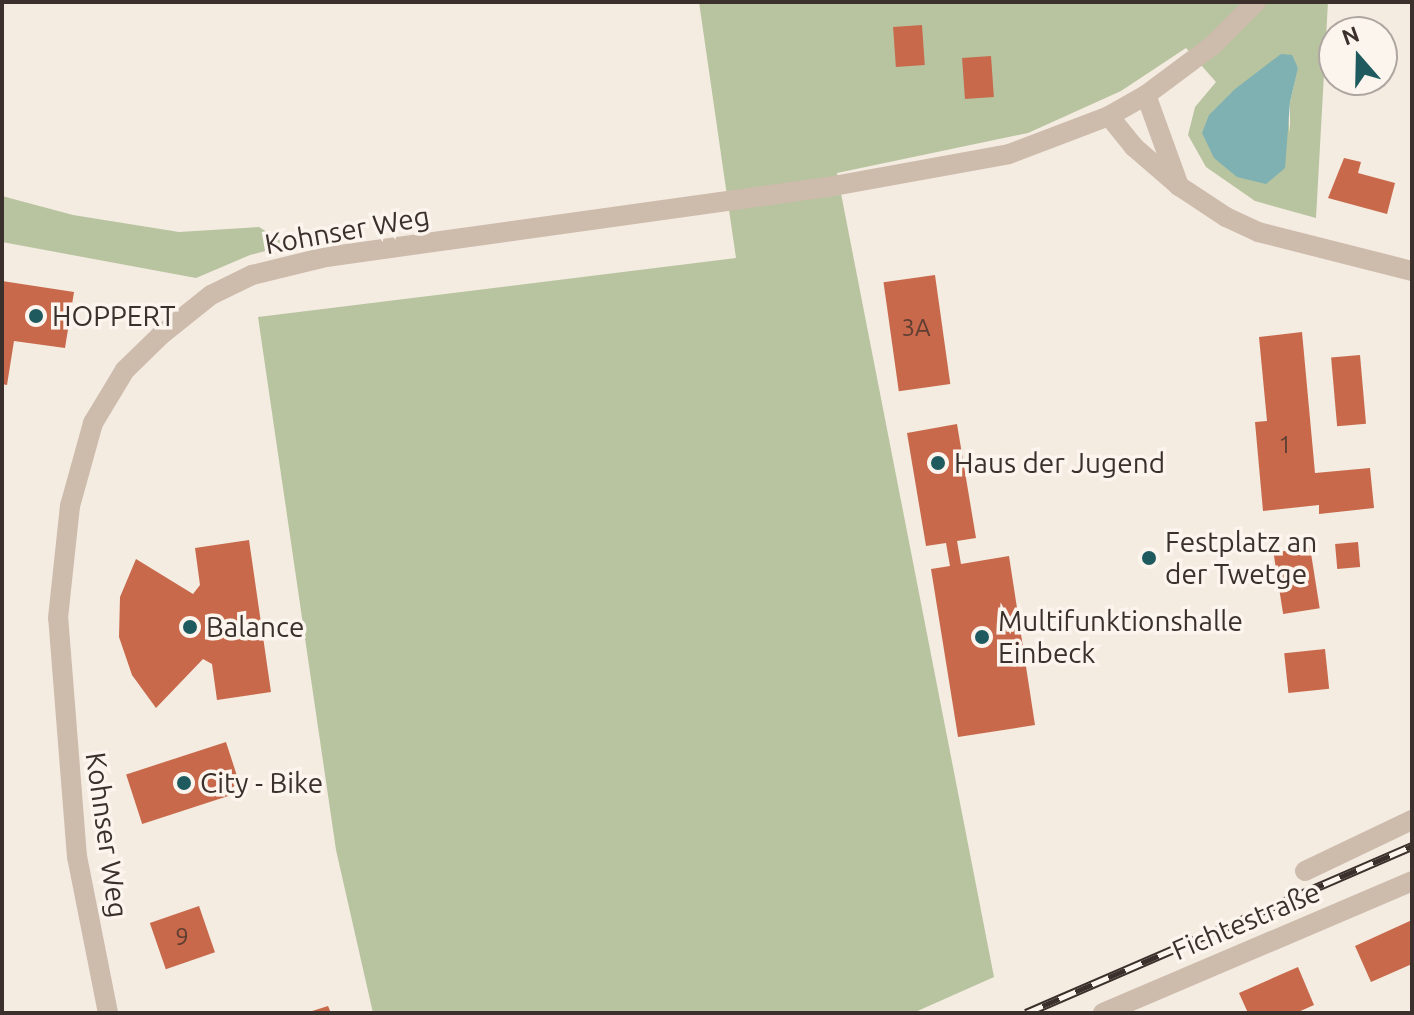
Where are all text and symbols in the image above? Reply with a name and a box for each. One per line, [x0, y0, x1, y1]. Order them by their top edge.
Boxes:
north arrow [1318, 16, 1398, 96]
text: N [1338, 20, 1362, 49]
street label: Kohnser Weg [262, 199, 432, 261]
place label: HOPPERT [52, 299, 175, 333]
marker: HOPPERT [27, 307, 45, 325]
house number: 3A [901, 314, 931, 342]
house number: 1 [1278, 431, 1292, 459]
place label: Haus der Jugend [954, 446, 1165, 480]
marker: Haus der Jugend [929, 454, 947, 472]
place label: Festplatz an der Twetge [1165, 525, 1317, 591]
marker: Festplatz an der Twetge [1140, 549, 1158, 567]
place label: Multifunktionshalle Einbeck [998, 604, 1243, 670]
place label: Balance [206, 610, 304, 644]
marker: Balance [181, 618, 199, 636]
marker: Multifunktionshalle Einbeck [973, 628, 991, 646]
street label: Kohnser Weg [79, 750, 135, 920]
place label: City - Bike [200, 766, 323, 800]
marker: City - Bike [175, 774, 193, 792]
street label: Fichtestraße [1167, 875, 1325, 967]
house number: 9 [175, 923, 189, 951]

